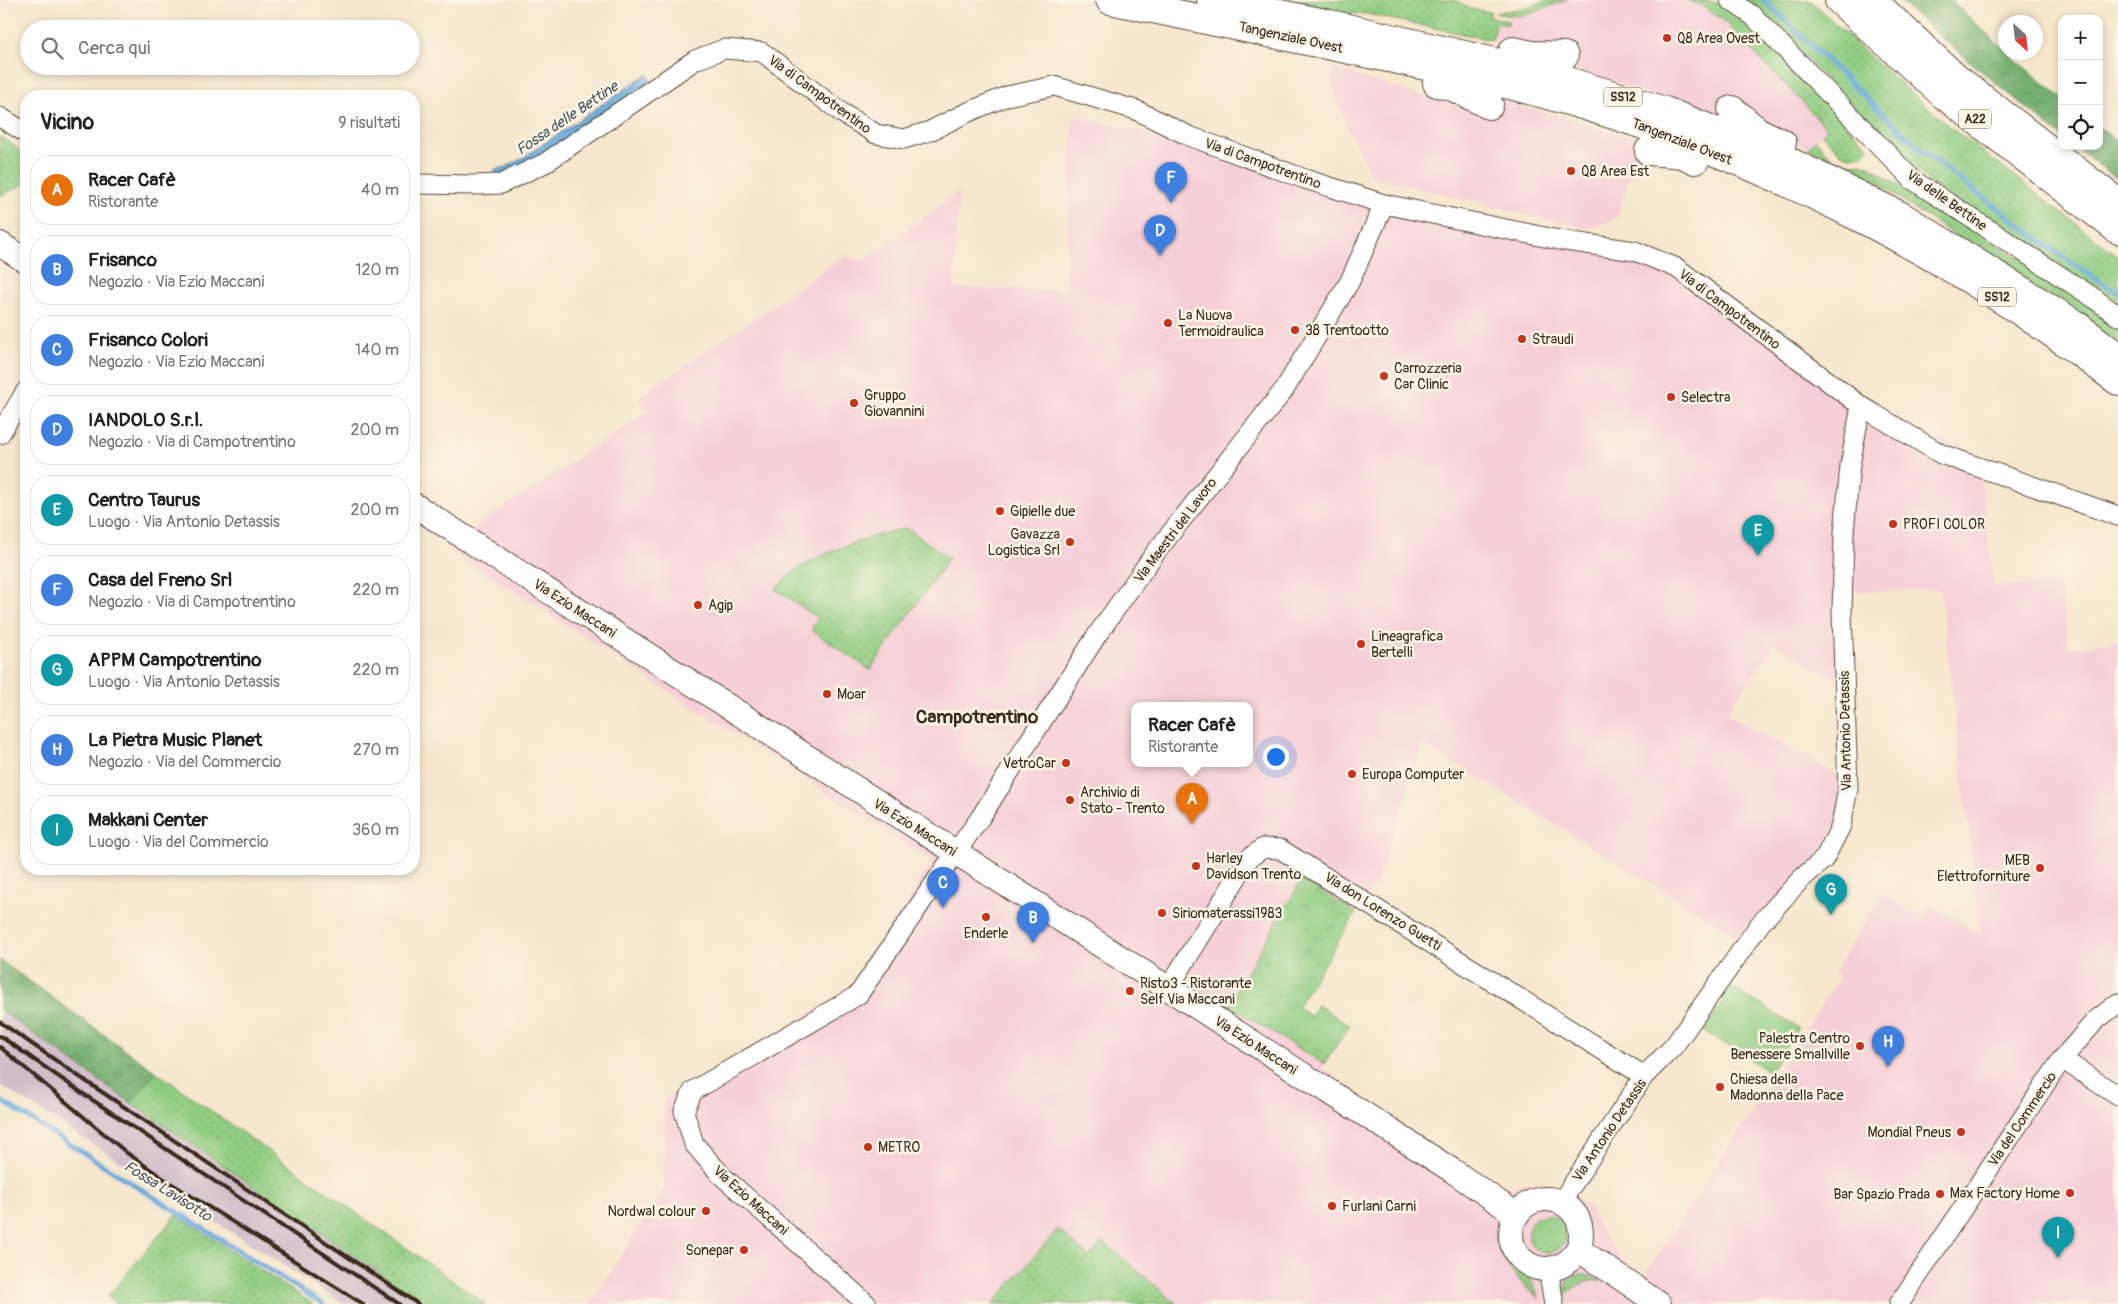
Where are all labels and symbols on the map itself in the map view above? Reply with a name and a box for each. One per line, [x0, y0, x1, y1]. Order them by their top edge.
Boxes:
north arrow [1998, 15, 2043, 60]
street label: Tangenziale Ovest [1237, 18, 1345, 57]
place label: Q8 Area Ovest [1677, 30, 1760, 47]
marker: Q8 Area Ovest [1661, 32, 1673, 44]
street label: Via di Campotrentino [765, 51, 875, 138]
water label: Fossa delle Bettine [513, 76, 623, 160]
road number: SS12 [1604, 88, 1642, 106]
road number: A22 [1959, 110, 1991, 128]
street label: Tangenziale Ovest [1629, 115, 1735, 169]
street label: Via di Campotrentino [1202, 134, 1324, 193]
pin: F [1155, 162, 1187, 203]
place label: Q8 Area Est [1581, 163, 1649, 180]
marker: Q8 Area Est [1565, 165, 1577, 177]
street label: Via delle Bettine [1903, 166, 1990, 234]
pin: D [1144, 215, 1176, 256]
street label: Via di Campotrentino [1675, 266, 1784, 353]
road number: SS12 [1978, 288, 2016, 306]
place label: La Nuova Termoidraulica [1178, 307, 1264, 340]
marker: La Nuova Termoidraulica [1162, 317, 1174, 329]
place label: 38 Trentootto [1305, 322, 1389, 339]
marker: 38 Trentootto [1289, 324, 1301, 336]
place label: Straudi [1532, 331, 1574, 348]
marker: Straudi [1516, 333, 1528, 345]
place label: Carrozzeria Car Clinic [1394, 360, 1462, 393]
marker: Carrozzeria Car Clinic [1378, 370, 1390, 382]
place label: Gruppo Giovannini [864, 387, 925, 420]
place label: Selectra [1681, 389, 1731, 406]
marker: Selectra [1665, 391, 1677, 403]
marker: Gruppo Giovannini [848, 397, 860, 409]
street label: Via Maestri del Lavoro [1130, 474, 1221, 586]
place label: Gipielle due [1010, 503, 1075, 520]
marker: Gipielle due [994, 505, 1006, 517]
pin: E [1742, 515, 1774, 556]
place label: PROFI COLOR [1903, 516, 1985, 533]
marker: PROFI COLOR [1887, 518, 1899, 530]
place label: Gavazza Logistica Srl [988, 526, 1060, 559]
marker: Gavazza Logistica Srl [1064, 536, 1076, 548]
street label: Via Ezio Maccani [530, 575, 620, 642]
place label: Agip [708, 597, 734, 614]
marker: Agip [692, 599, 704, 611]
place label: Lineagrafica Bertelli [1371, 628, 1443, 661]
marker: Lineagrafica Bertelli [1355, 638, 1367, 650]
street label: Via Antonio Detassis [1836, 670, 1855, 791]
place label: Moar [837, 686, 866, 703]
marker: Moar [821, 688, 833, 700]
district label: Campotrentino [916, 705, 1039, 729]
your location [1263, 744, 1289, 770]
place label: VetroCar [1003, 755, 1056, 772]
marker: VetroCar [1060, 757, 1072, 769]
place label: Europa Computer [1362, 766, 1464, 783]
marker: Europa Computer [1346, 768, 1358, 780]
pin: A [1176, 783, 1208, 824]
place label: Archivio di Stato - Trento [1080, 784, 1165, 817]
marker: Archivio di Stato - Trento [1064, 794, 1076, 806]
street label: Via Ezio Maccani [870, 795, 960, 860]
place label: Harley Davidson Trento [1206, 850, 1302, 883]
place label: MEB Elettroforniture [1937, 852, 2030, 885]
marker: Harley Davidson Trento [1190, 860, 1202, 872]
marker: MEB Elettroforniture [2034, 862, 2046, 874]
pin: C [927, 867, 959, 908]
street label: Via don Lorenzo Guetti [1321, 868, 1445, 955]
pin: G [1815, 874, 1847, 915]
pin: B [1017, 902, 1049, 943]
place label: Siriomaterassi1983 [1172, 905, 1283, 922]
marker: Siriomaterassi1983 [1156, 907, 1168, 919]
marker: Enderle [980, 911, 992, 923]
place label: Enderle [964, 925, 1008, 942]
place label: Risto3 - Ristorante Self Via Maccani [1140, 975, 1251, 1008]
marker: Risto3 - Ristorante Self Via Maccani [1124, 985, 1136, 997]
street label: Via Ezio Maccani [1211, 1012, 1301, 1079]
pin: H [1872, 1026, 1904, 1067]
place label: Palestra Centro Benessere Smallville [1730, 1030, 1850, 1063]
marker: Palestra Centro Benessere Smallville [1854, 1040, 1866, 1052]
street label: Via del Commercio [1985, 1068, 2061, 1170]
place label: Chiesa della Madonna della Pace [1730, 1071, 1844, 1104]
street label: Via Antonio Detassis [1569, 1075, 1651, 1185]
marker: Chiesa della Madonna della Pace [1714, 1081, 1726, 1093]
place label: Mondial Pneus [1868, 1124, 1952, 1141]
marker: Mondial Pneus [1955, 1126, 1967, 1138]
place label: METRO [878, 1139, 920, 1156]
marker: METRO [862, 1141, 874, 1153]
water label: Fossa Lavisotto [120, 1157, 216, 1226]
street label: Via Ezio Maccani [710, 1162, 792, 1239]
place label: Max Factory Home [1950, 1185, 2060, 1202]
place label: Bar Spazio Prada [1834, 1186, 1930, 1203]
marker: Max Factory Home [2064, 1187, 2076, 1199]
marker: Bar Spazio Prada [1934, 1188, 1946, 1200]
place label: Furlani Carni [1342, 1198, 1416, 1215]
marker: Furlani Carni [1326, 1200, 1338, 1212]
place label: Nordwal colour [608, 1203, 696, 1220]
marker: Nordwal colour [700, 1205, 712, 1217]
pin: I [2042, 1217, 2074, 1258]
place label: Sonepar [686, 1242, 734, 1259]
marker: Sonepar [738, 1244, 750, 1256]

